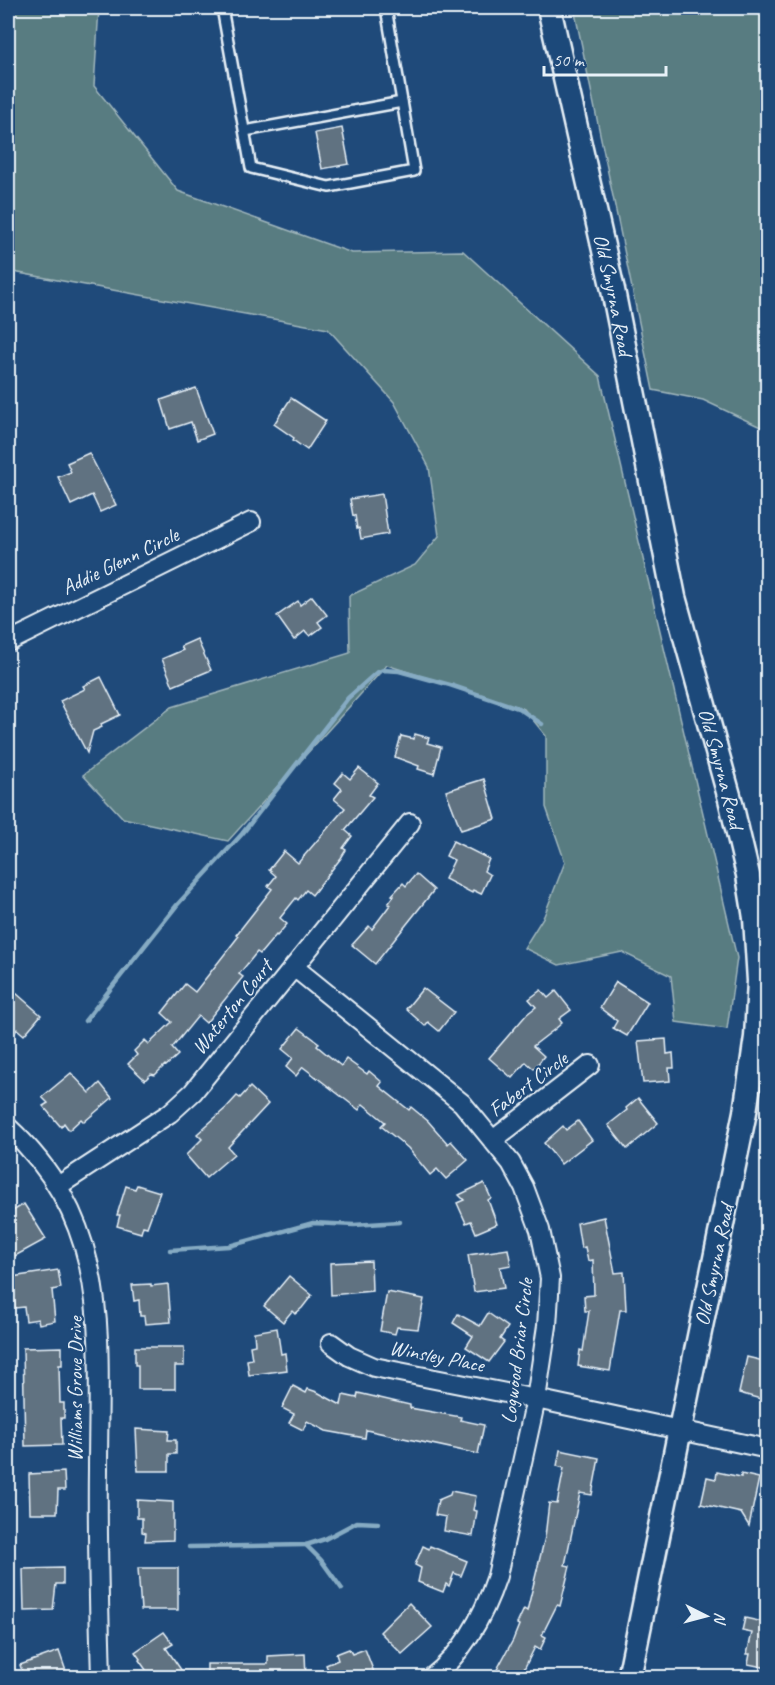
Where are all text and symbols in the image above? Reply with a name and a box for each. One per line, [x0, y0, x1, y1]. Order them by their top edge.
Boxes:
scale bar [544, 39, 666, 77]
text: 50 m [553, 49, 586, 71]
street label: Old Smyrna Road [588, 232, 639, 362]
street label: Addie Glenn Circle [57, 521, 184, 601]
street label: Old Smyrna Road [692, 705, 750, 835]
street label: Waterton Court [186, 952, 280, 1060]
street label: Fabert Circle [483, 1044, 575, 1122]
street label: Old Smyrna Road [688, 1198, 740, 1328]
street label: Logwood Briar Circle [495, 1275, 539, 1425]
street label: Williams Grove Drive [62, 1314, 88, 1461]
street label: Winsley Place [388, 1334, 488, 1378]
north arrow [676, 1586, 736, 1646]
text: N [709, 1611, 730, 1627]

